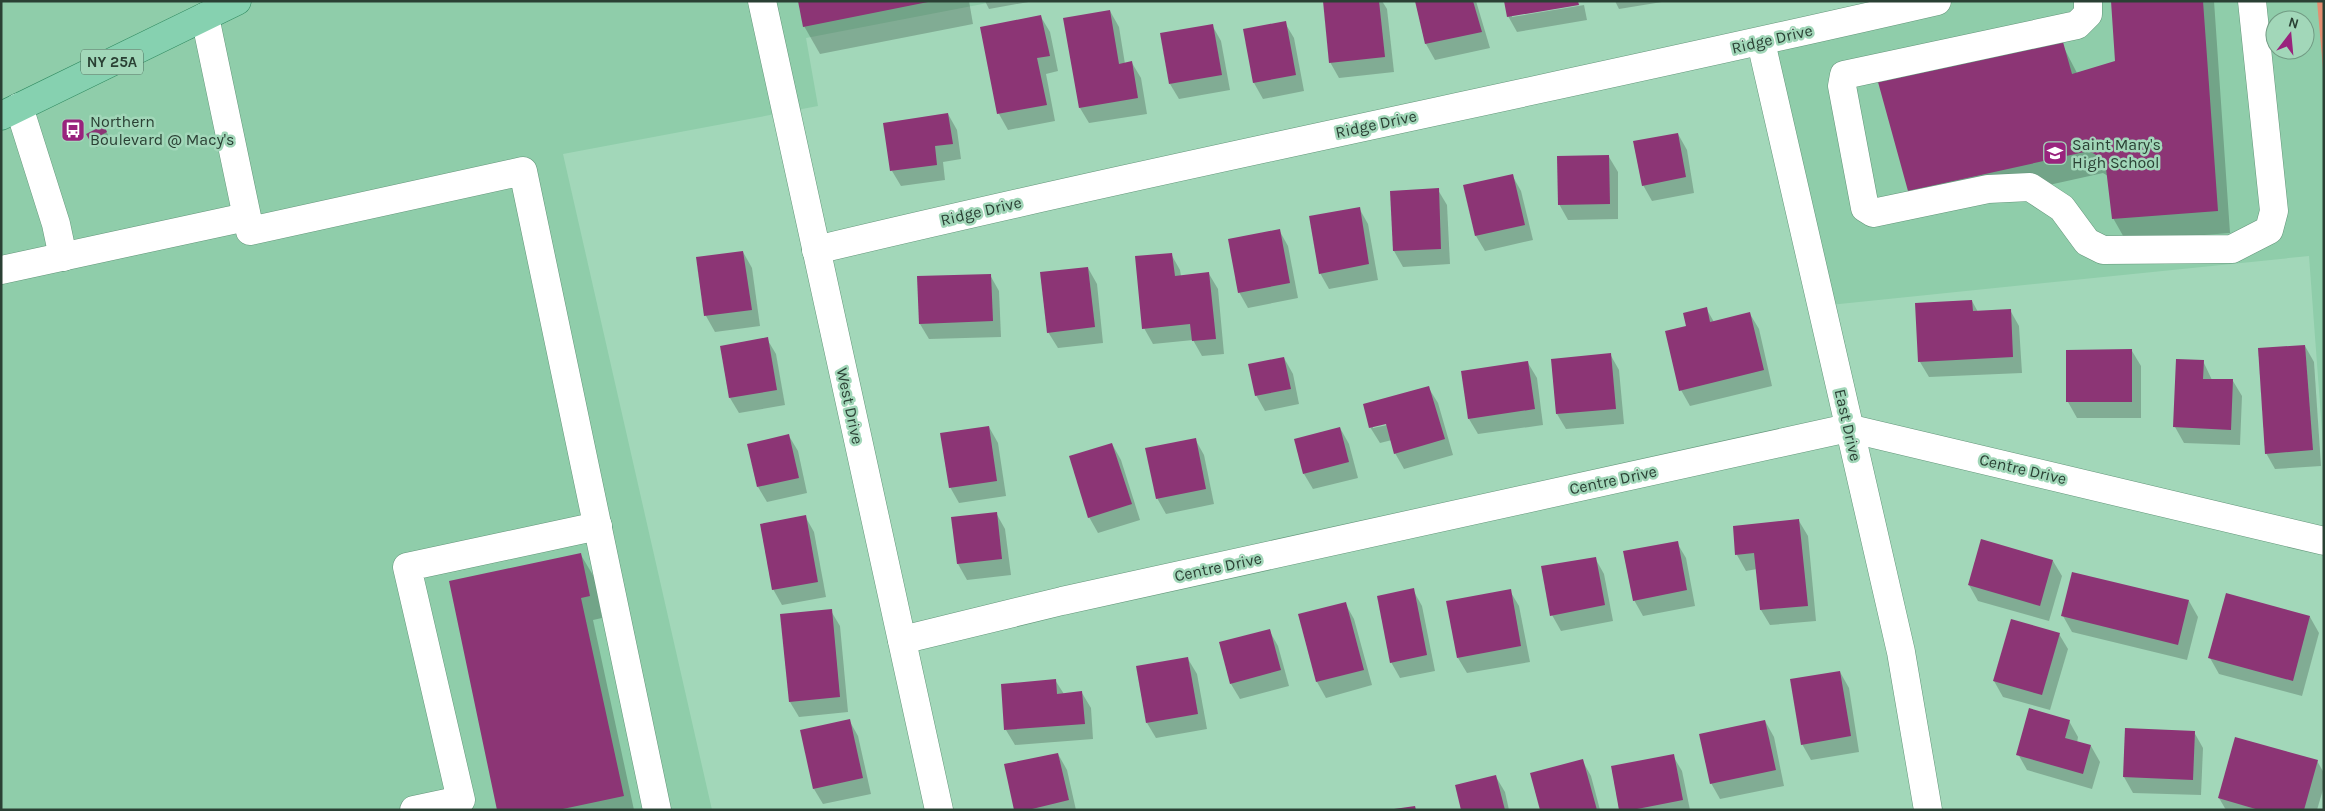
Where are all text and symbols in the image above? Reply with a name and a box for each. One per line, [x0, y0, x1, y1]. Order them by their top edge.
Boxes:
north arrow [2265, 10, 2315, 60]
text: N [2286, 13, 2301, 33]
street label: Ridge Drive [1730, 20, 1814, 58]
road number: NY 25A [81, 50, 143, 74]
street label: Ridge Drive [1334, 106, 1418, 142]
place label: Northern Boulevard @ Macy's [90, 112, 234, 149]
bus stop icon: Northern Boulevard @ Macy's [60, 117, 86, 143]
place label: Saint Mary's High School [2072, 135, 2161, 172]
school or university icon: Saint Mary's High School [2042, 140, 2068, 166]
street label: Ridge Drive [939, 192, 1023, 230]
street label: West Drive [833, 366, 867, 446]
street label: East Drive [1830, 387, 1866, 463]
street label: Centre Drive [1978, 450, 2068, 488]
street label: Centre Drive [1568, 461, 1658, 499]
street label: Centre Drive [1173, 548, 1263, 586]

